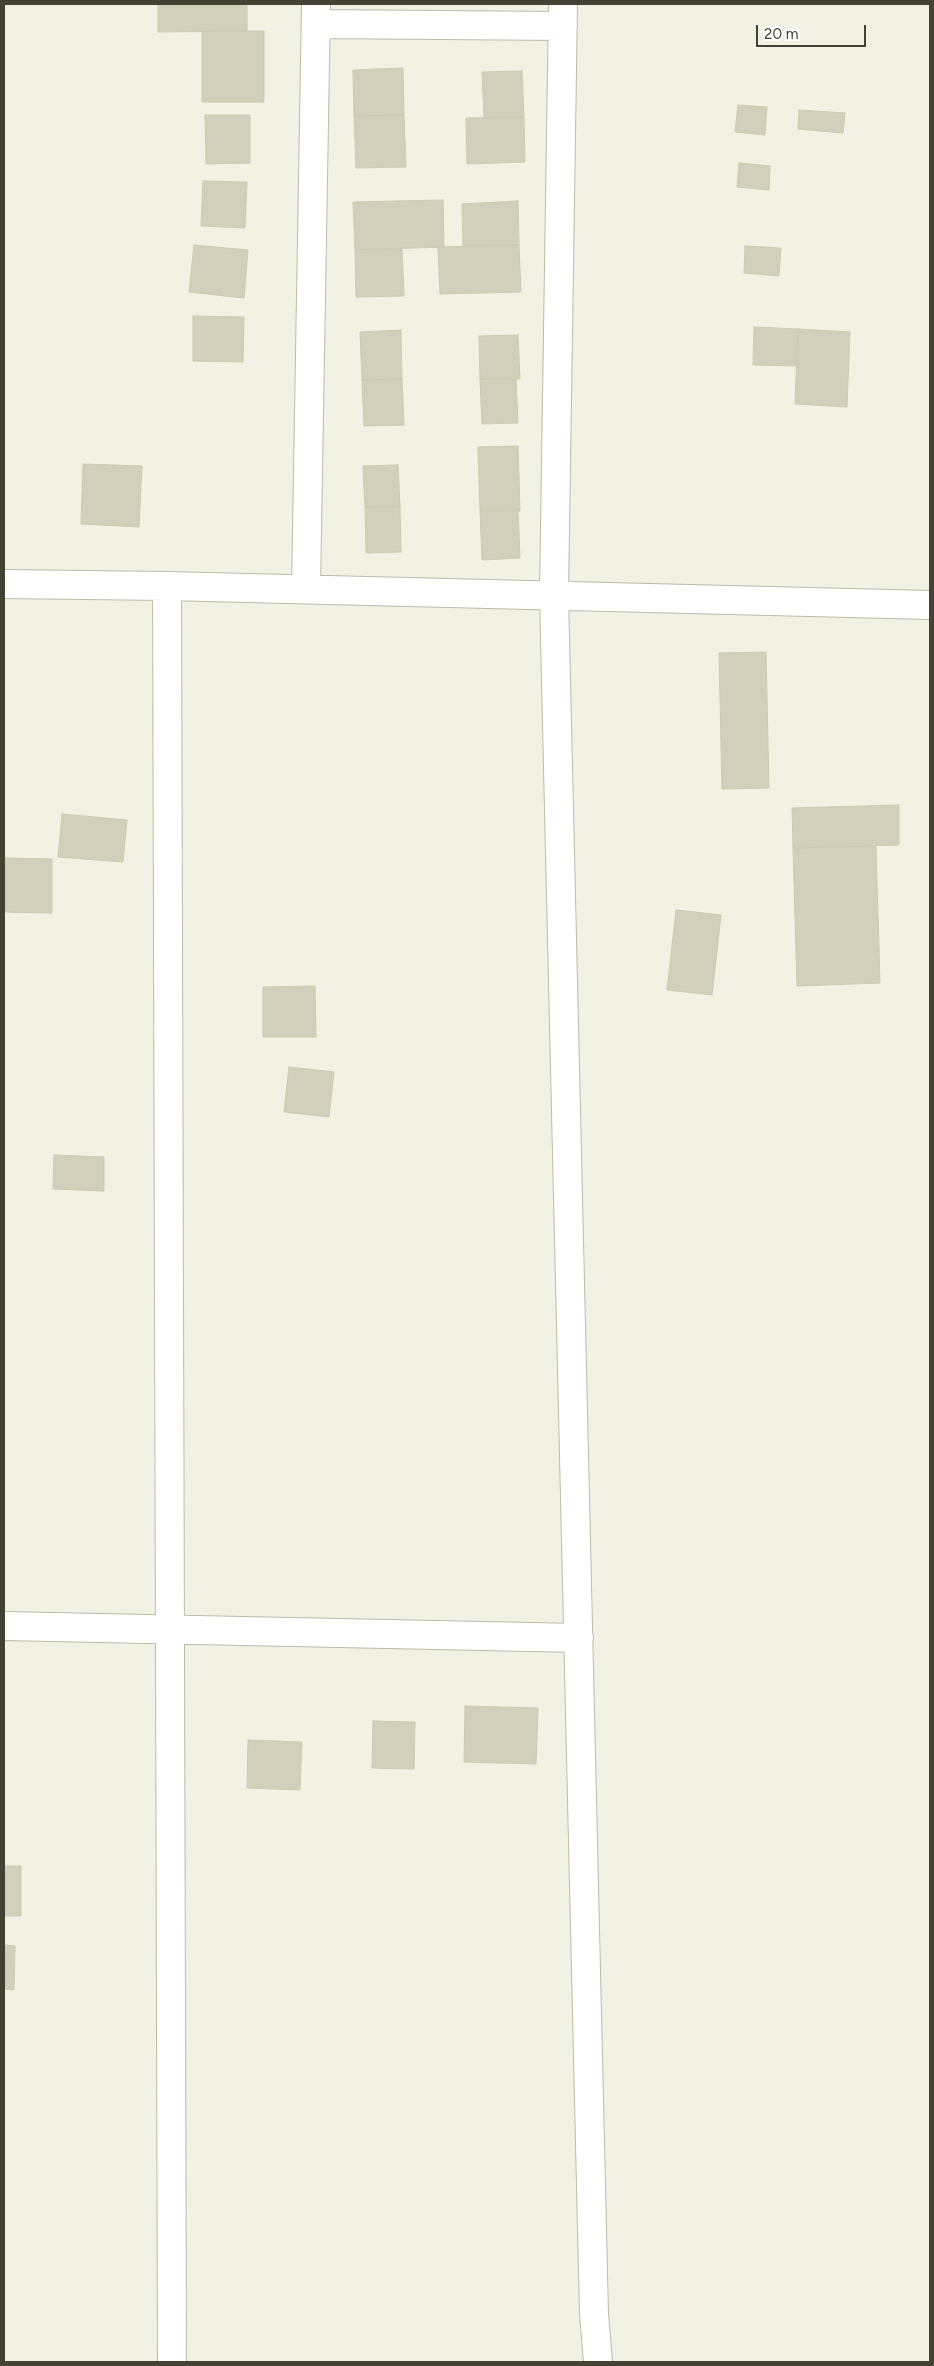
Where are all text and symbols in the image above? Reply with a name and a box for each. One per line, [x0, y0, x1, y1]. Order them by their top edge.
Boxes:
scale bar [759, 15, 869, 47]
text: 20 m [764, 25, 798, 43]

